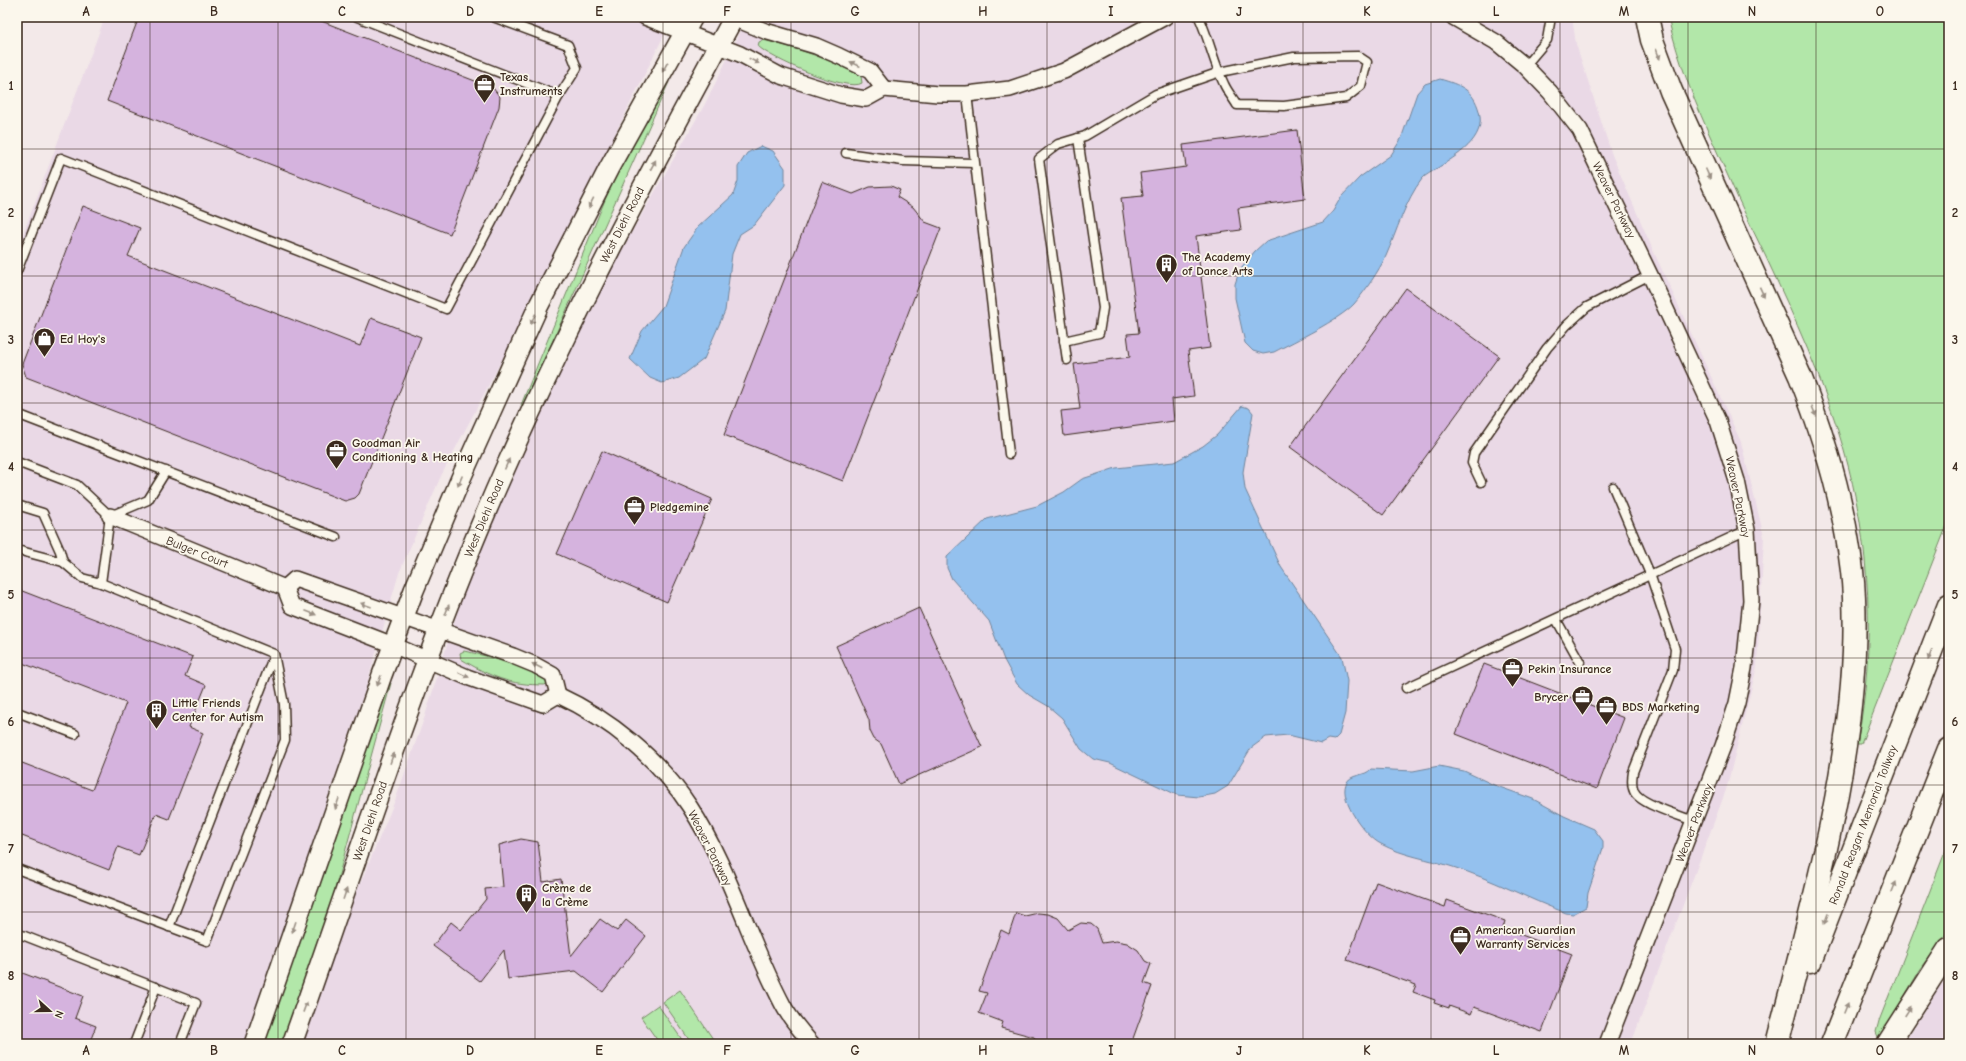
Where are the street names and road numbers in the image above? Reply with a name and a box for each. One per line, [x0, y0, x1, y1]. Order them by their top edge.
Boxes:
street label: Weaver Parkway [1590, 160, 1639, 241]
street label: West Diehl Road [597, 185, 647, 265]
street label: Weaver Parkway [1723, 455, 1754, 540]
street label: West Diehl Road [461, 477, 507, 559]
street label: Bulger Court [164, 533, 230, 571]
street label: Ronald Reagan Memorial Tollway [1826, 743, 1900, 907]
street label: West Diehl Road [350, 779, 390, 863]
street label: Weaver Parkway [1673, 781, 1716, 864]
street label: Weaver Parkway [685, 808, 735, 889]

